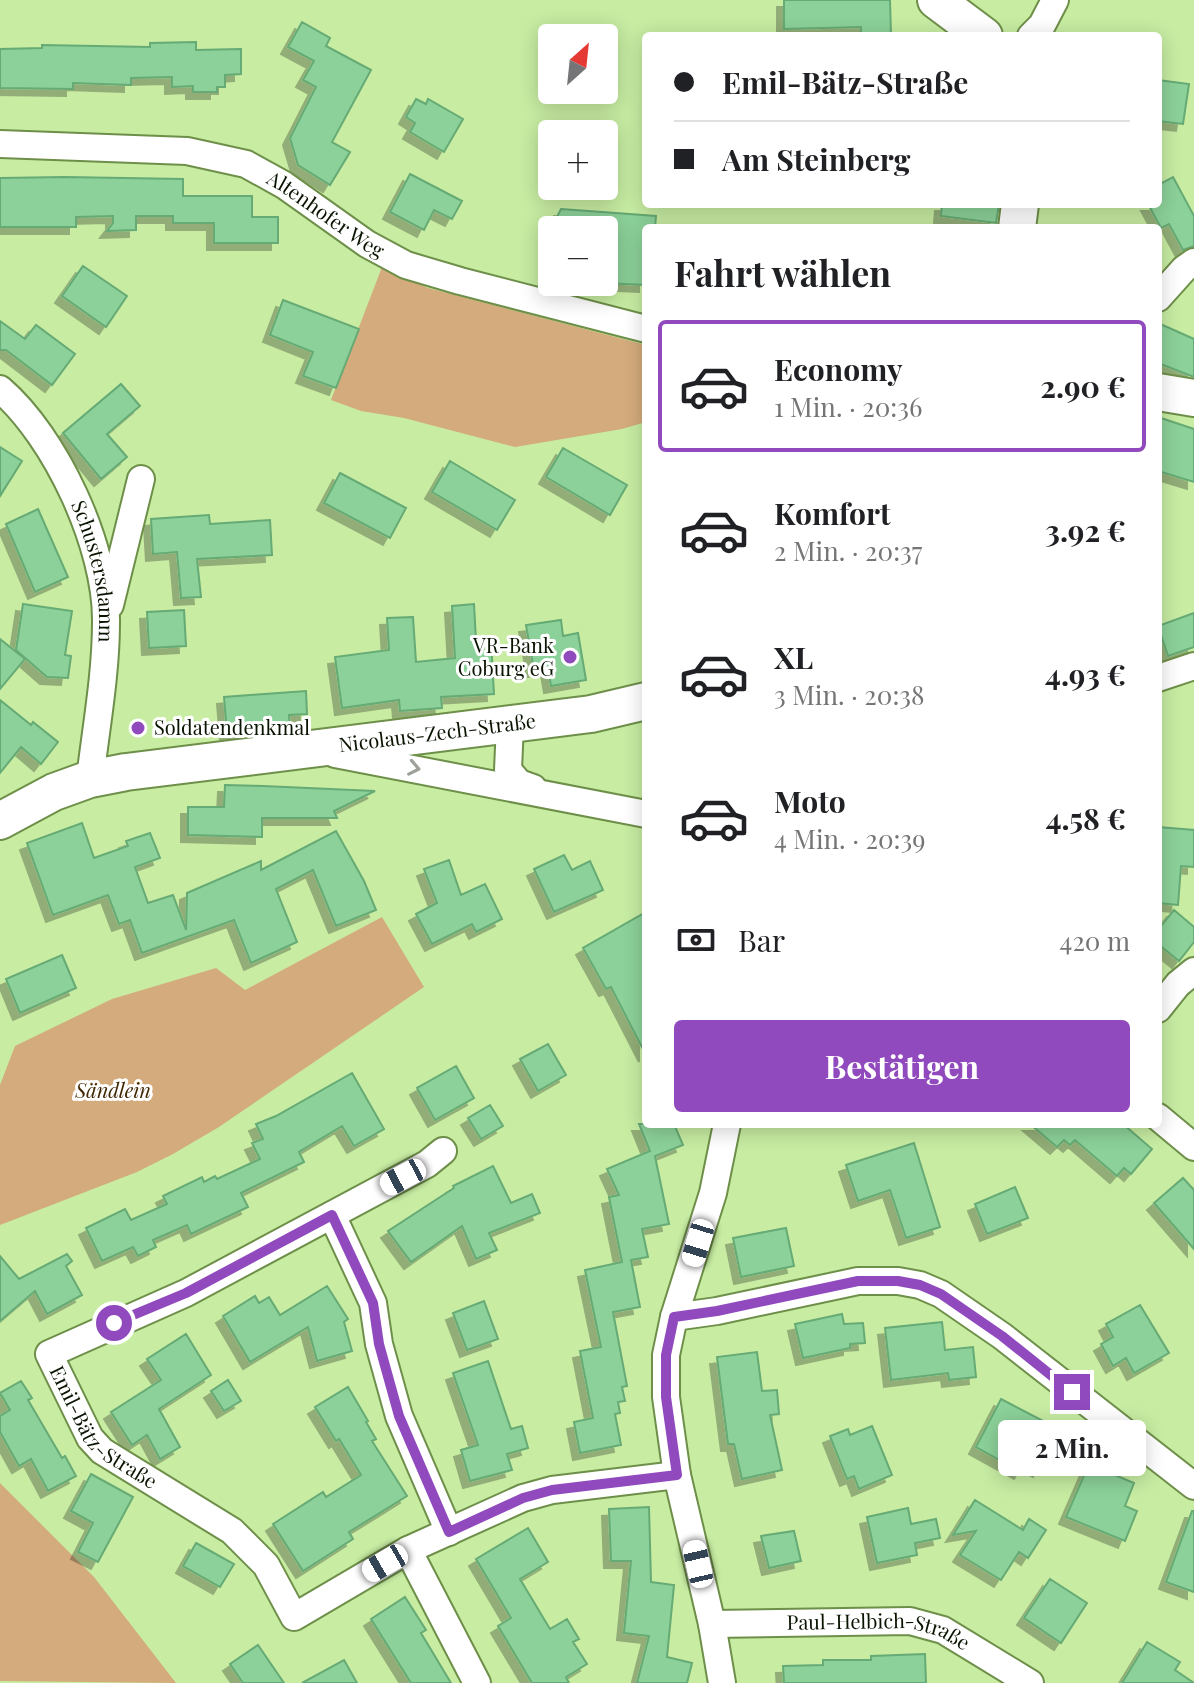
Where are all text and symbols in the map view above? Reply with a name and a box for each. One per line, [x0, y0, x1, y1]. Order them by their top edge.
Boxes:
north arrow [538, 24, 618, 104]
map controls [538, 24, 618, 296]
text: Emil-Bätz-Straße [722, 62, 968, 102]
button: + [538, 120, 618, 200]
text: Am Steinberg [722, 139, 910, 179]
street label: Altenhofer Weg [262, 163, 390, 263]
button: − [538, 216, 618, 296]
text: Fahrt wählen [674, 248, 891, 296]
text: Economy [774, 349, 903, 389]
icon: car [678, 350, 750, 422]
text: 2.90 € [1040, 366, 1126, 406]
text: 1 Min. · 20:36 [774, 389, 922, 424]
text: Komfort [774, 493, 891, 533]
icon: car [678, 494, 750, 566]
street label: Schustersdamm [66, 496, 121, 643]
text: 3.92 € [1045, 510, 1126, 550]
text: 2 Min. · 20:37 [774, 533, 922, 568]
place label: VR-Bank Coburg eG [458, 631, 554, 681]
text: XL [774, 637, 813, 677]
icon: car [678, 638, 750, 710]
marker: VR-Bank Coburg eG [561, 648, 579, 666]
text: 4.93 € [1045, 654, 1126, 694]
text: 3 Min. · 20:38 [774, 677, 925, 712]
street label: Nicolaus-Zech-Straße [337, 706, 537, 757]
place label: Soldatendenkmal [154, 713, 310, 740]
marker: Soldatendenkmal [129, 719, 147, 737]
one-way arrow [407, 759, 421, 776]
text: Moto [774, 781, 846, 821]
icon: car [678, 782, 750, 854]
text: 4.58 € [1046, 798, 1126, 838]
text: 4 Min. · 20:39 [774, 821, 925, 856]
icon: cash [674, 918, 718, 962]
text: Bar [738, 920, 785, 960]
text: 420 m [1060, 923, 1130, 958]
button: Bestätigen [674, 1020, 1130, 1112]
park label: Sändlein [74, 1076, 151, 1103]
car [376, 1155, 430, 1199]
car [680, 1217, 716, 1269]
route start [96, 1305, 132, 1341]
street label: Emil-Bätz-Straße [45, 1361, 163, 1494]
route end [1054, 1374, 1090, 1410]
callout: 2 Min. [998, 1420, 1146, 1476]
text: 2 Min. [1035, 1430, 1109, 1465]
car [681, 1538, 715, 1590]
car [358, 1541, 412, 1585]
street label: Paul-Helbich-Straße [787, 1606, 976, 1655]

